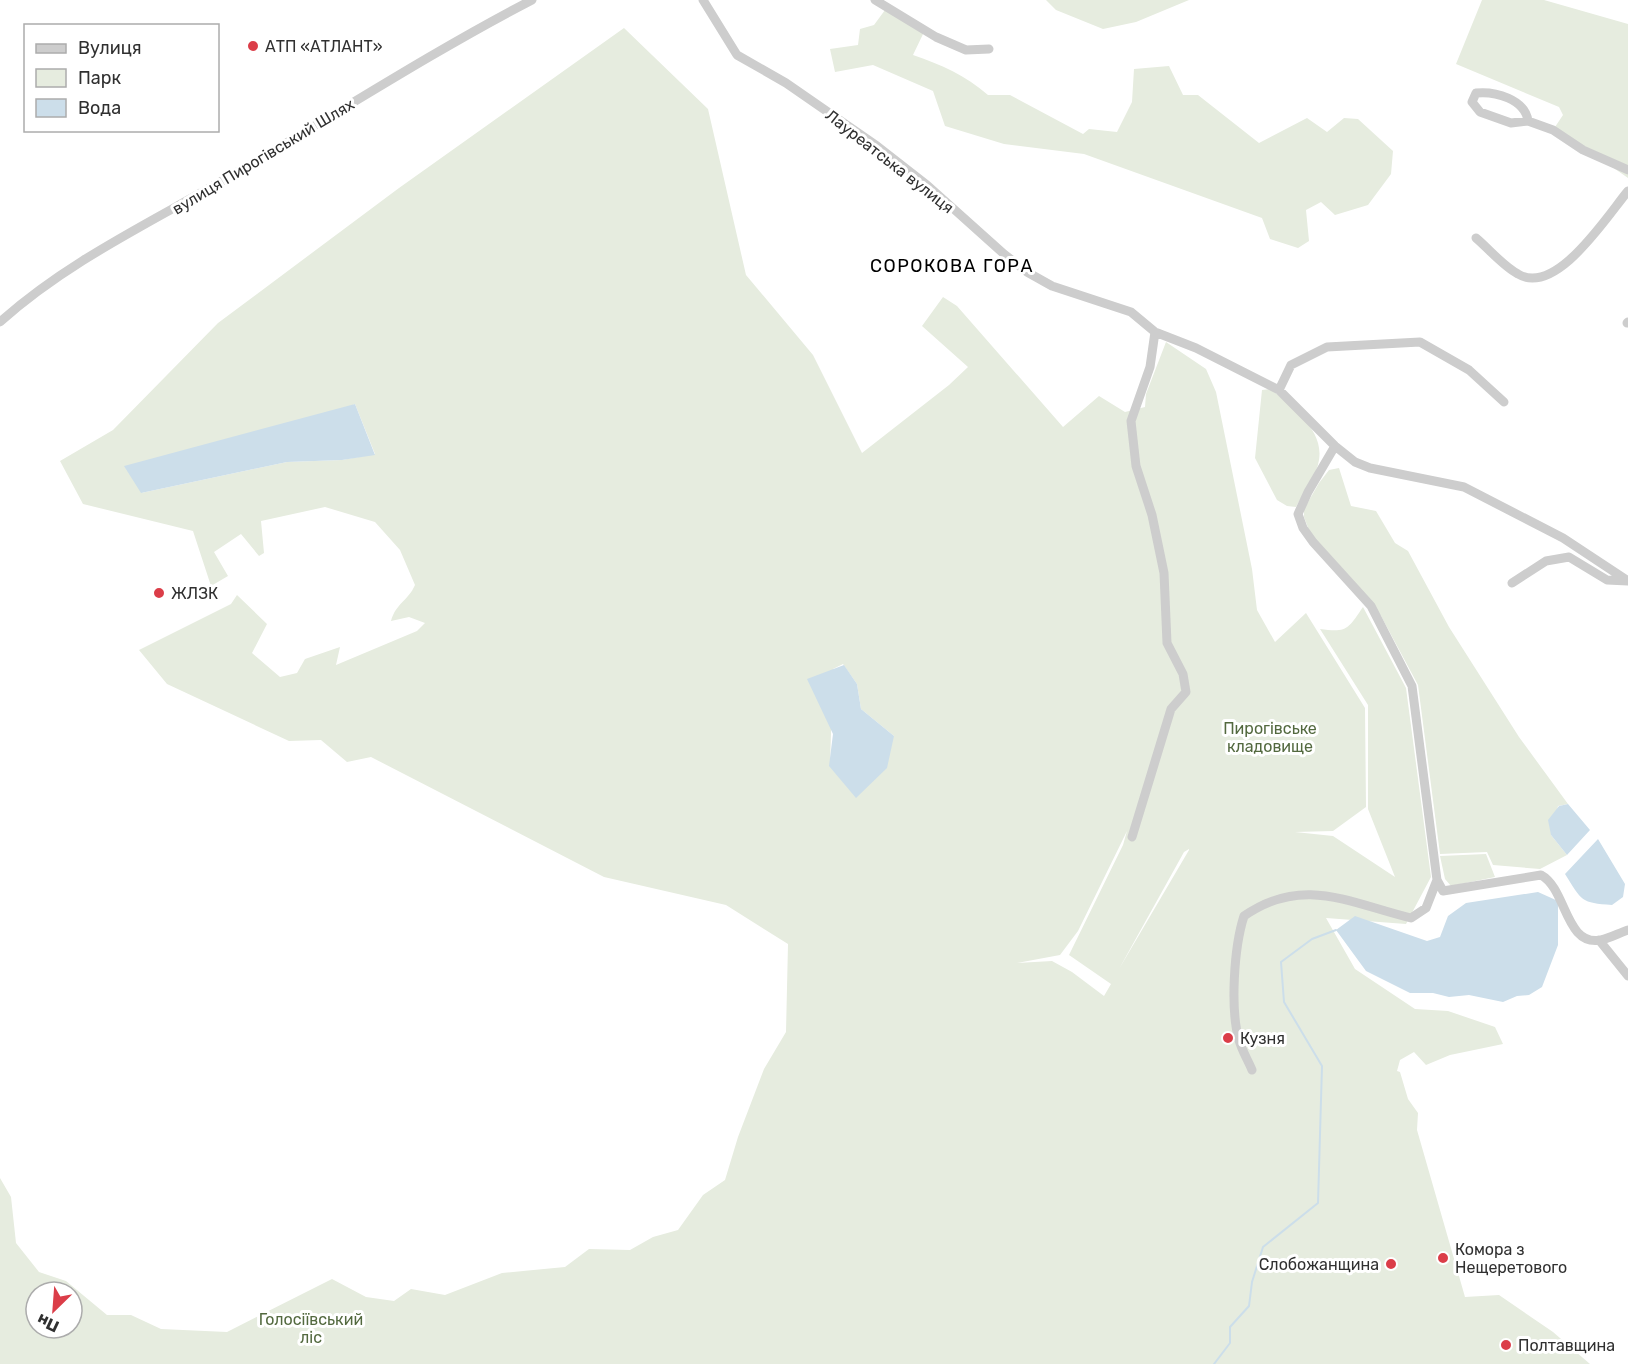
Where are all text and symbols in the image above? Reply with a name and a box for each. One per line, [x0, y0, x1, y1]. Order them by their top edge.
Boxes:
legend [24, 24, 219, 132]
text: Вулиця [78, 37, 142, 59]
place label: АТП «АТЛАНТ» [265, 37, 383, 56]
marker: АТП «АТЛАНТ» [246, 39, 260, 53]
text: Парк [78, 67, 122, 89]
street label: вулиця Пирогівський Шлях [169, 94, 358, 218]
text: Вода [78, 97, 121, 119]
street label: Лауреатська вулиця [822, 105, 958, 217]
district label: СОРОКОВА ГОРА [870, 255, 1034, 277]
place label: ЖЛЗК [171, 584, 218, 603]
marker: ЖЛЗК [152, 586, 166, 600]
park label: Пирогівське кладовище [1223, 719, 1317, 756]
place label: Кузня [1240, 1029, 1285, 1048]
marker: Кузня [1221, 1031, 1235, 1045]
place label: Комора з Нещеретового [1455, 1240, 1567, 1277]
marker: Комора з Нещеретового [1436, 1251, 1450, 1265]
place label: Слобожанщина [1259, 1255, 1379, 1274]
marker: Слобожанщина [1384, 1257, 1398, 1271]
north arrow [24, 1280, 84, 1340]
text: Пн [34, 1310, 62, 1336]
park label: Голосіївський ліс [259, 1310, 363, 1347]
place label: Полтавщина [1518, 1336, 1615, 1355]
marker: Полтавщина [1499, 1338, 1513, 1352]

